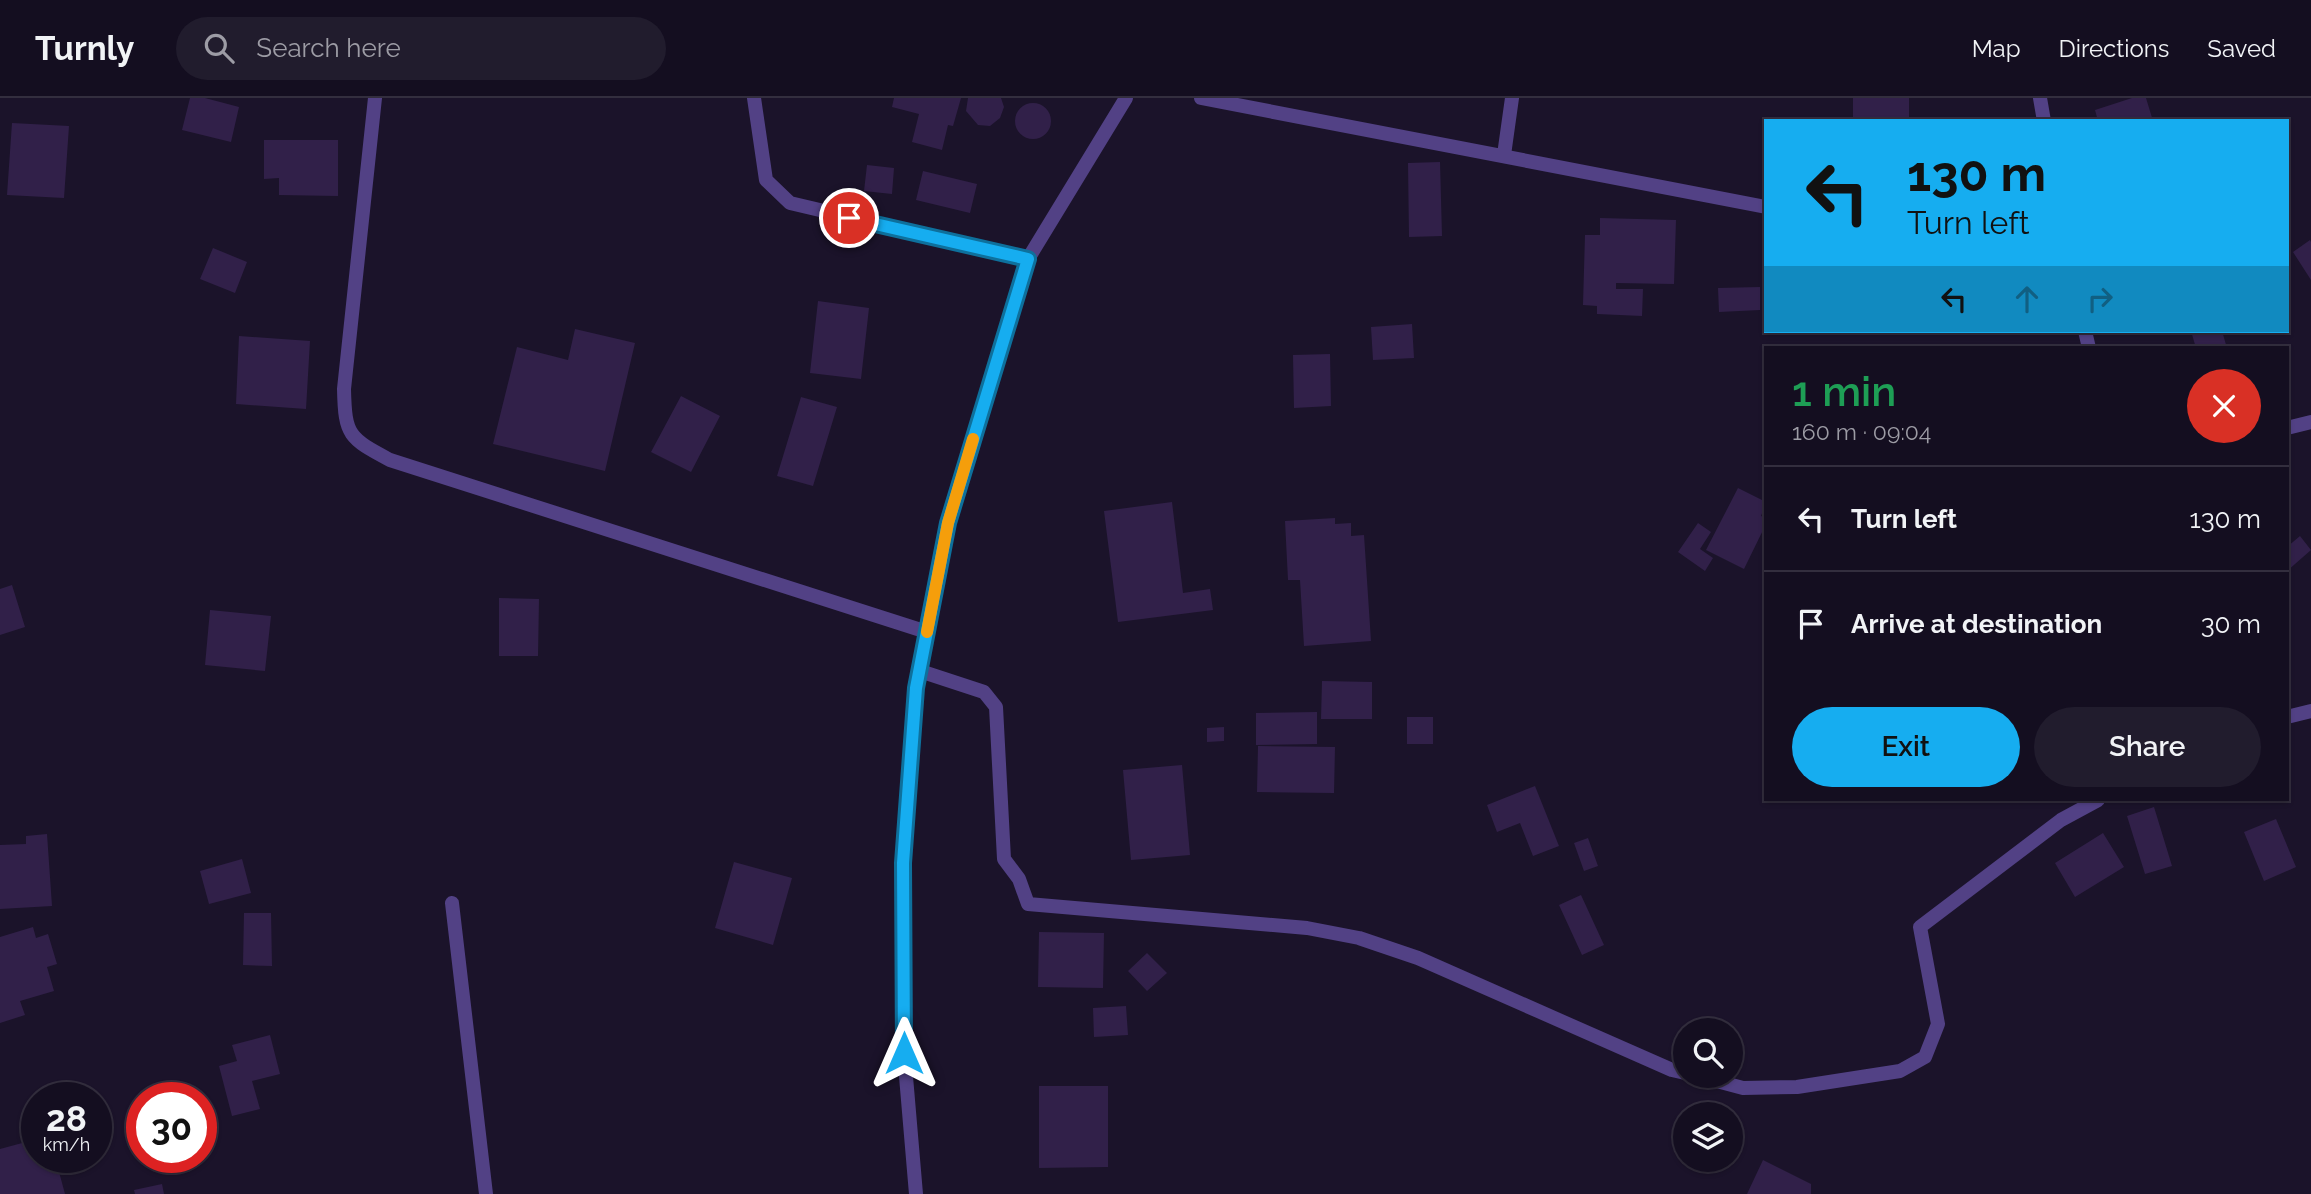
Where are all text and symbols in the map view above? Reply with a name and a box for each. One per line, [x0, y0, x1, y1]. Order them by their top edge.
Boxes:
search box [176, 17, 666, 80]
text: Turnly [35, 29, 134, 68]
icon: search [200, 29, 238, 67]
text: Search here [256, 33, 401, 63]
text: Map [1972, 34, 2021, 63]
text: Directions [2059, 34, 2169, 63]
text: Saved [2207, 34, 2276, 63]
text: 130 m [1907, 145, 2046, 202]
icon: left [1792, 147, 1883, 238]
pin [819, 188, 879, 248]
icon: arrive [830, 199, 868, 237]
text: Turn left [1907, 204, 2029, 241]
icon: left [1935, 280, 1973, 318]
icon: ahead [2008, 280, 2046, 318]
icon: right [2081, 280, 2119, 318]
text: 1 min [1792, 367, 1896, 416]
button: close [2187, 369, 2261, 443]
text: 160 m · 09:04 [1792, 418, 1931, 445]
icon: left [1792, 500, 1830, 538]
text: Turn left [1851, 504, 1957, 534]
text: 130 m [2190, 504, 2261, 534]
icon: arrive [1792, 605, 1830, 643]
text: Arrive at destination [1851, 609, 2102, 639]
text: 30 m [2201, 609, 2261, 639]
button: Exit [1792, 707, 2020, 787]
button: Share [2034, 707, 2261, 787]
position arrow [867, 1016, 941, 1090]
map controls [1673, 1018, 1743, 1172]
button: search [1673, 1018, 1743, 1088]
speed limit sign: 30 [126, 1082, 217, 1173]
text: 28 [46, 1098, 87, 1139]
button: layers [1673, 1102, 1743, 1172]
text: km/h [43, 1134, 90, 1155]

